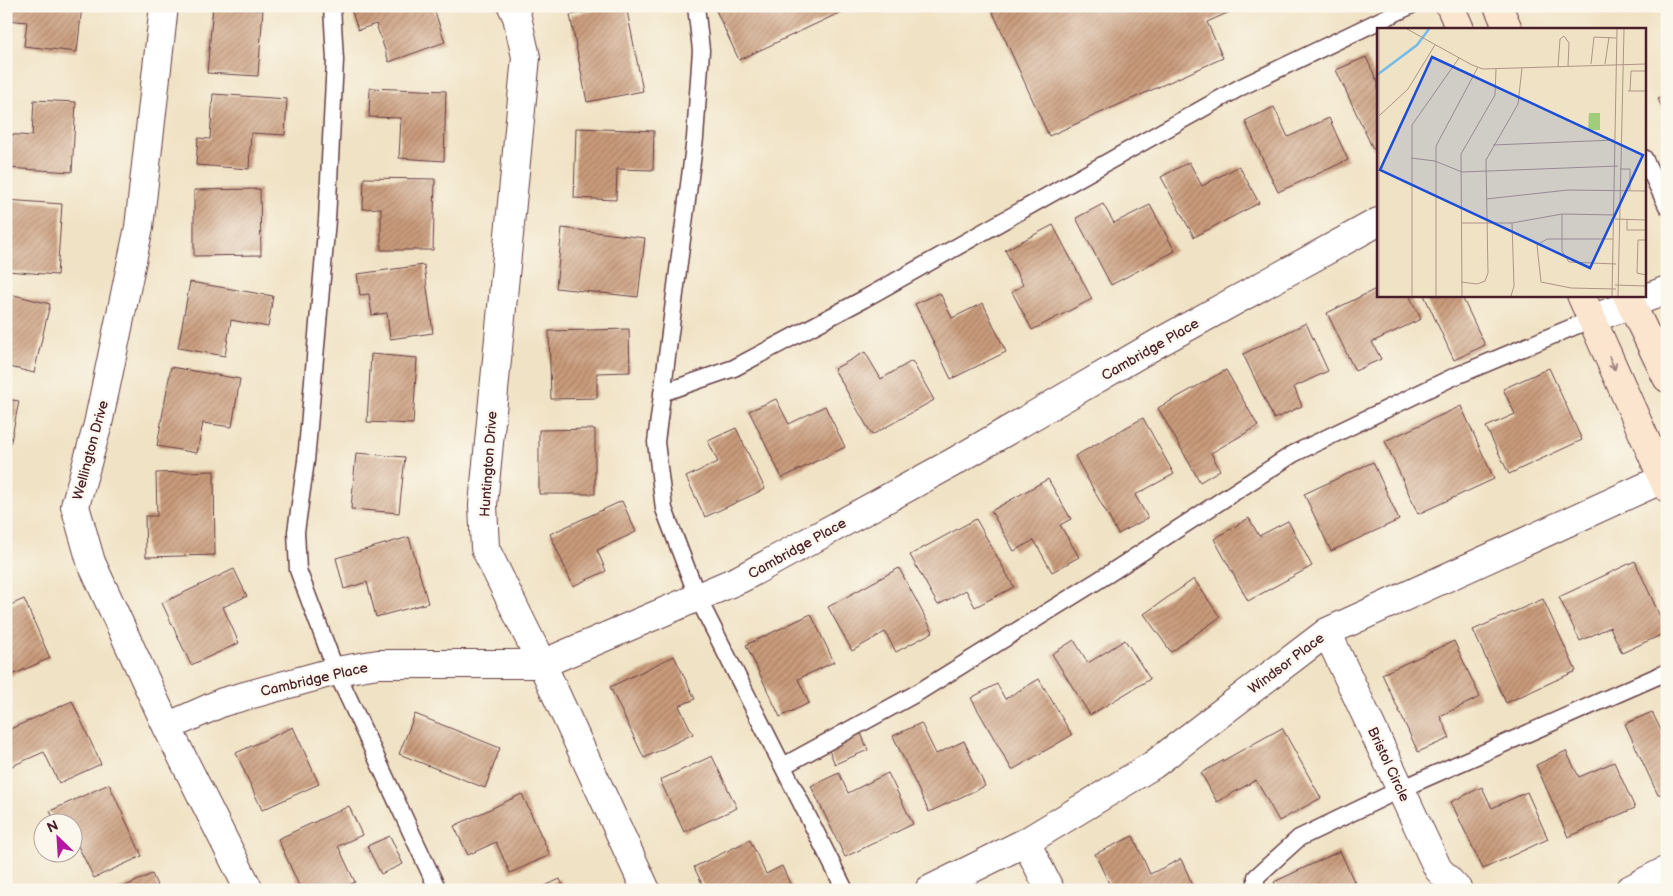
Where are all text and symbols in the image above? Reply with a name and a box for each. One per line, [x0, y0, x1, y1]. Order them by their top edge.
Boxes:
inset map [1377, 28, 1646, 296]
street label: Cambridge Place [1099, 315, 1202, 384]
one-way arrow [1607, 355, 1617, 370]
street label: Wellington Drive [69, 399, 112, 502]
street label: Huntington Drive [476, 411, 501, 517]
street label: Cambridge Place [745, 514, 849, 582]
street label: Windsor Place [1245, 629, 1328, 697]
street label: Cambridge Place [259, 659, 369, 700]
street label: Bristol Circle [1364, 724, 1413, 804]
north arrow [32, 814, 82, 864]
text: N [44, 817, 61, 837]

